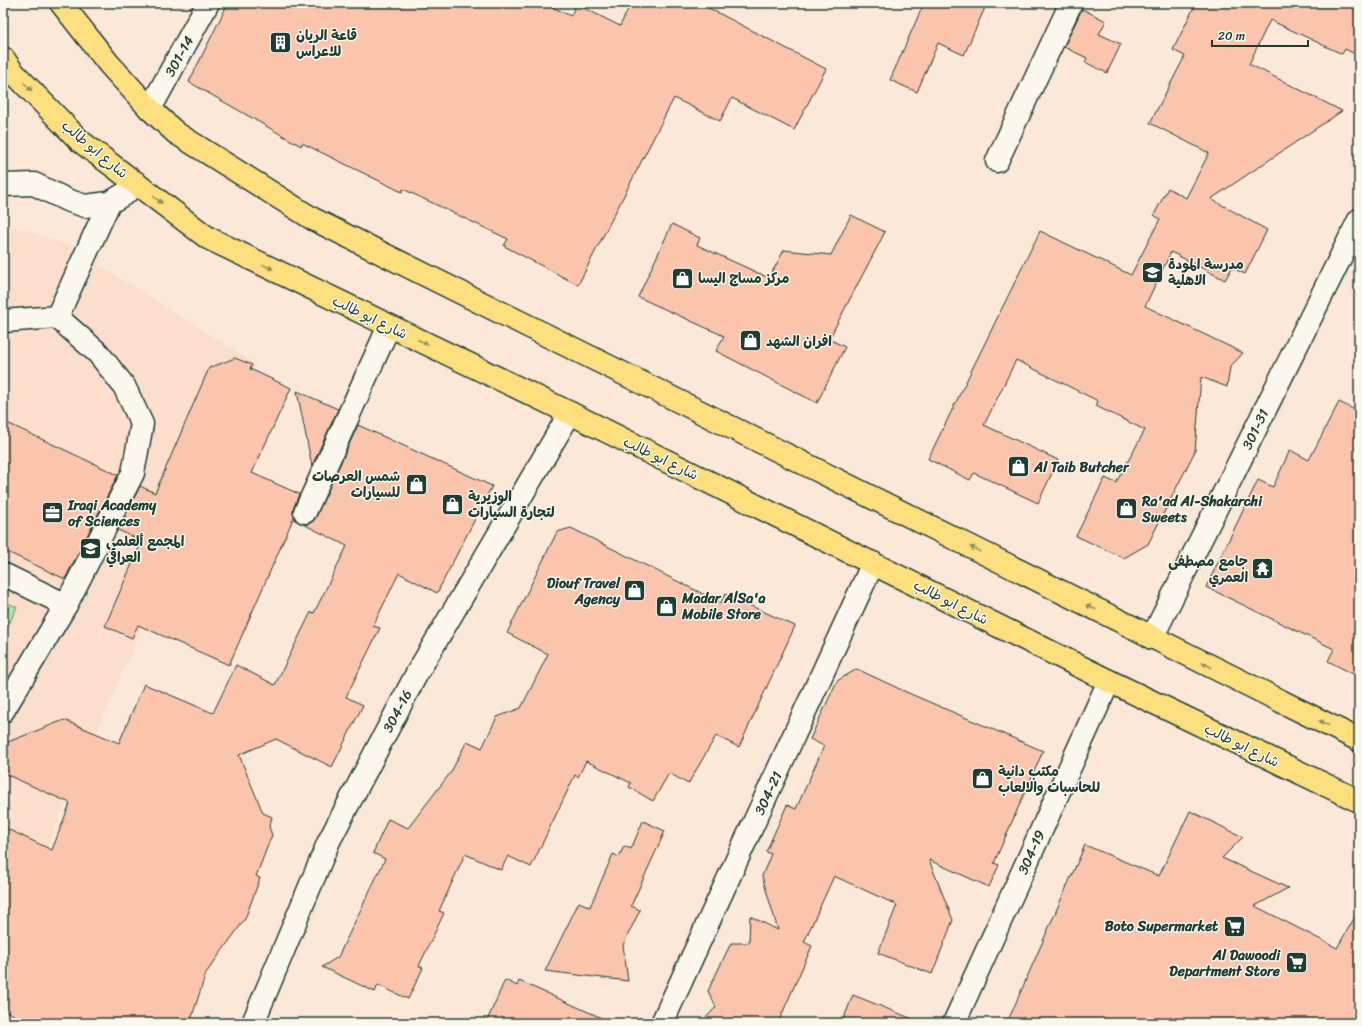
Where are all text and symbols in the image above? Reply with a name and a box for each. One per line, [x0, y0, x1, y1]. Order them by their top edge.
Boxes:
scale bar [1212, 22, 1308, 48]
place label: قاعة الريان للاعراس [296, 23, 357, 64]
text: 20 m [1218, 25, 1245, 47]
building icon: قاعة الريان للاعراس [268, 30, 294, 56]
street label: 301-14 [158, 31, 201, 81]
one-way arrow [23, 82, 33, 92]
street label: شارع ابو طالب [56, 114, 134, 185]
one-way arrow [152, 195, 163, 204]
place label: مدرسة المودة الاهلية [1168, 252, 1244, 293]
school or university icon: مدرسة المودة الاهلية [1139, 259, 1165, 285]
one-way arrow [262, 264, 274, 270]
shop icon: مركز مساج اليسا [670, 265, 696, 291]
place label: مركز مساج اليسا [698, 266, 789, 291]
street label: شارع ابو طالب [328, 288, 412, 347]
shop icon: افران الشهد [737, 328, 763, 354]
place label: افران الشهد [766, 329, 832, 354]
one-way arrow [417, 339, 428, 345]
street label: 301-31 [1235, 405, 1276, 454]
street label: شارع ابو طالب [619, 429, 703, 488]
shop icon: Al Taib Butcher [1005, 454, 1031, 480]
place label: Al Taib Butcher [1033, 455, 1130, 480]
place label: شمس العرصات للسيارات [312, 464, 400, 505]
shop icon: شمس العرصات للسيارات [403, 471, 429, 497]
place label: الوزيرية لتجارة السيارات [468, 484, 555, 525]
place label: Ra'ad Al-Shakarchi Sweets [1141, 489, 1263, 530]
shop icon: الوزيرية لتجارة السيارات [439, 491, 465, 517]
place label: Iraqi Academy of Sciences [67, 493, 157, 534]
shop icon: Ra'ad Al-Shakarchi Sweets [1114, 496, 1140, 522]
office icon: Iraqi Academy of Sciences [39, 500, 65, 526]
place label: المجمع ألعلمي العراقي [106, 529, 185, 570]
school or university icon: المجمع ألعلمي العراقي [77, 536, 103, 562]
one-way arrow [969, 546, 980, 552]
place label: جامع مصطفى العمري [1168, 549, 1248, 590]
temple icon: جامع مصطفى العمري [1250, 556, 1276, 582]
place label: Diouf Travel Agency [547, 571, 621, 612]
street label: شارع ابو طالب [909, 573, 993, 632]
shop icon: Diouf Travel Agency [622, 578, 648, 604]
place label: Madar AlSa'a Mobile Store [681, 586, 766, 627]
shop icon: Madar AlSa'a Mobile Store [653, 593, 679, 619]
one-way arrow [1085, 604, 1097, 611]
one-way arrow [1202, 662, 1213, 668]
street label: 304-16 [376, 685, 419, 737]
street label: شارع ابو طالب [1200, 716, 1284, 775]
one-way arrow [1318, 720, 1330, 726]
place label: مكتب دانية للحاسبات والالعاب [998, 759, 1100, 800]
shop icon: مكتب دانية للحاسبات والالعاب [969, 766, 995, 792]
street label: 304-21 [747, 767, 789, 819]
street label: 304-19 [1011, 826, 1052, 878]
supermarket icon: Boto Supermarket [1221, 913, 1247, 939]
place label: Boto Supermarket [1105, 914, 1219, 939]
place label: Al Dawoodi Department Store [1169, 943, 1281, 984]
supermarket icon: Al Dawoodi Department Store [1283, 950, 1309, 976]

